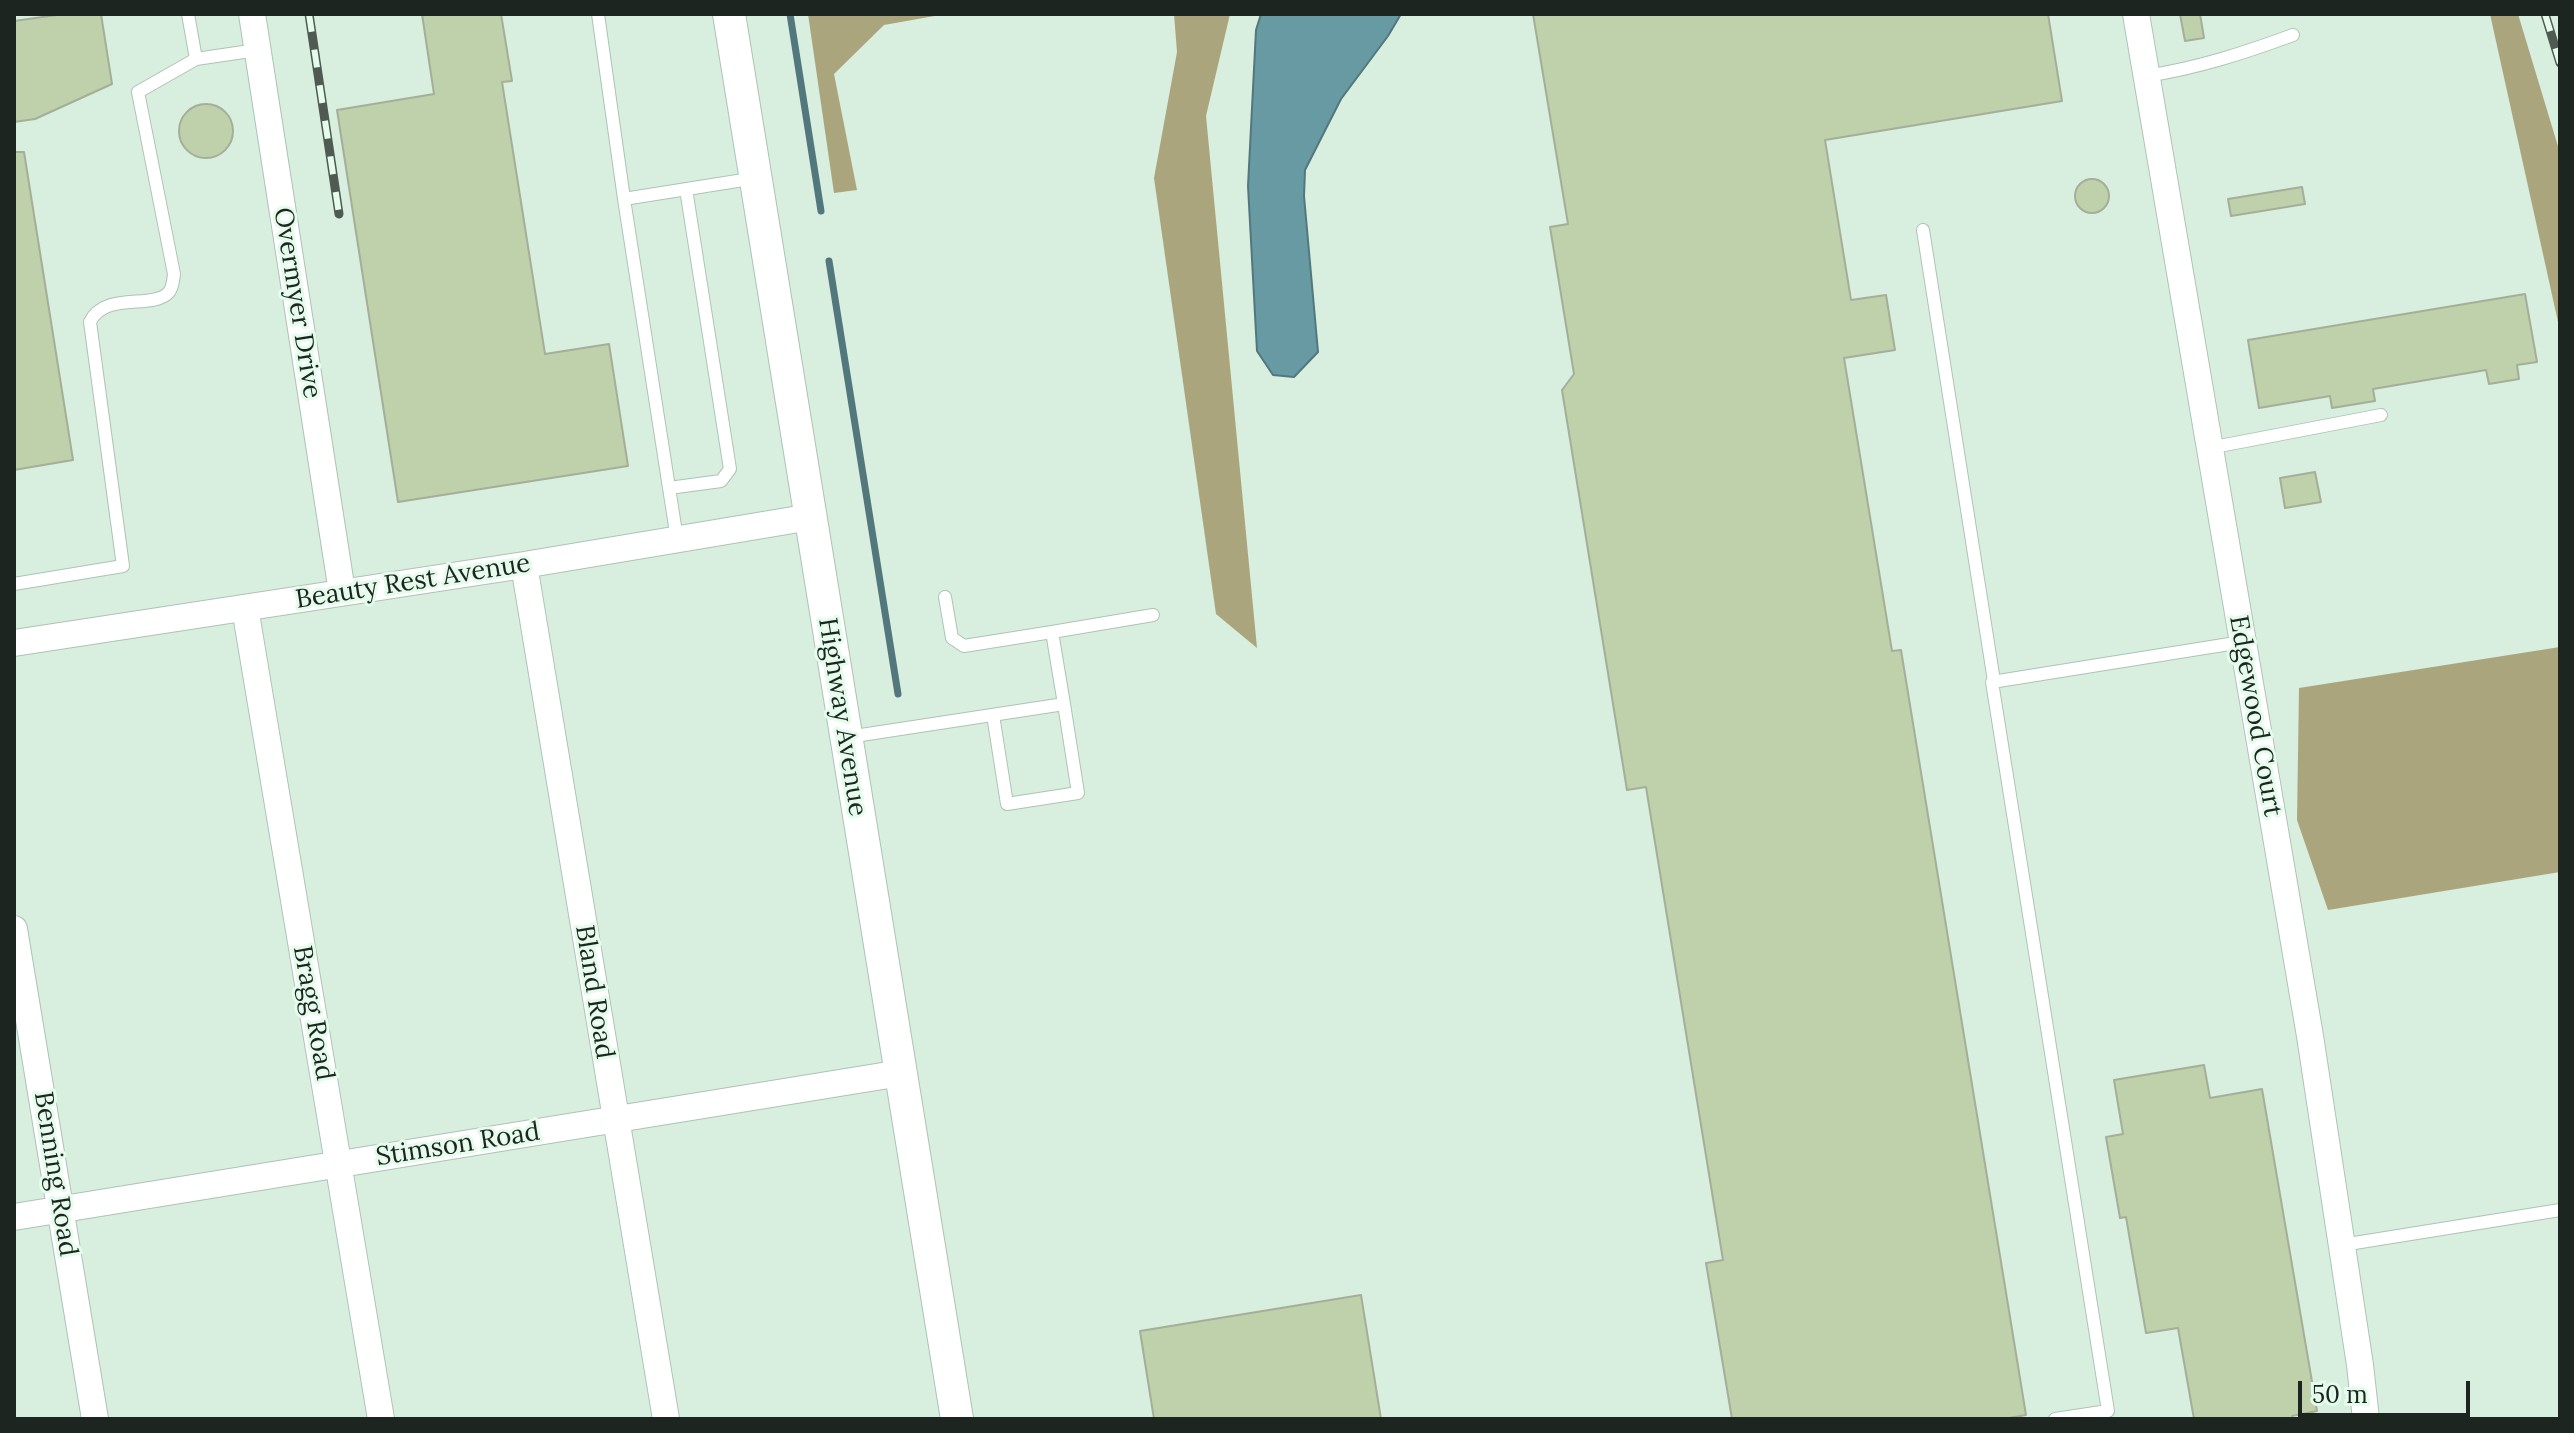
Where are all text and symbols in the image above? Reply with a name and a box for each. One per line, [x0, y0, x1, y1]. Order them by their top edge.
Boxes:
street label: Overmyer Drive [267, 205, 327, 401]
street label: Beauty Rest Avenue [293, 548, 533, 616]
street label: Edgewood Court [2222, 613, 2288, 819]
street label: Highway Avenue [811, 616, 873, 818]
street label: Bland Road [568, 923, 620, 1061]
street label: Bragg Road [286, 943, 340, 1083]
street label: Benning Road [27, 1089, 83, 1259]
street label: Stimson Road [374, 1117, 542, 1173]
scale bar [2302, 1365, 2474, 1415]
text: 50 m [2312, 1379, 2368, 1410]

